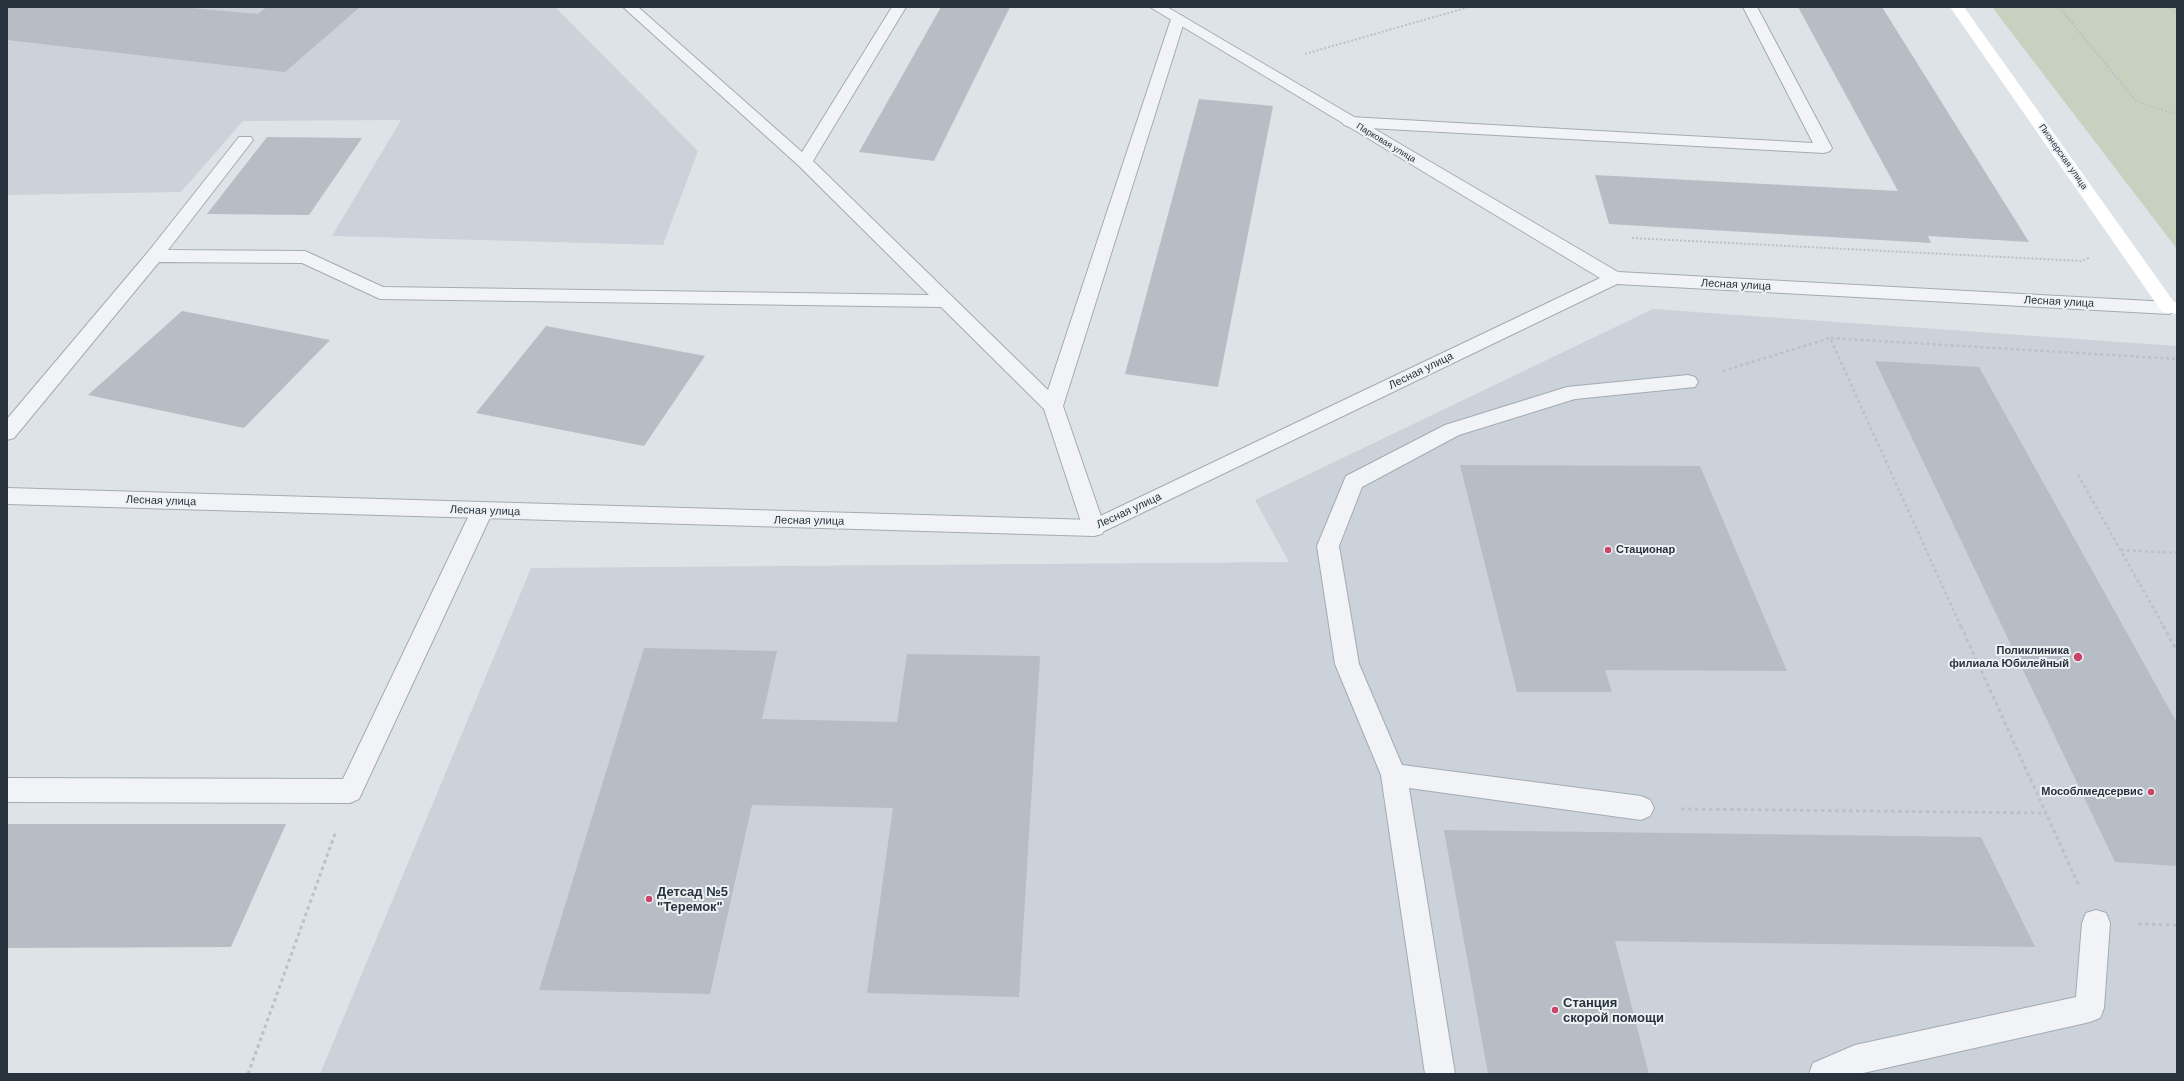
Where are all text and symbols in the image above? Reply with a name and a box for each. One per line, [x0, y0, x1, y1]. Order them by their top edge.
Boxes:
street label: Парковая улица [1354, 121, 1418, 165]
street label: Пионерская улица [2036, 122, 2090, 192]
street label: Лесная улица [1701, 277, 1771, 293]
street label: Лесная улица [2024, 294, 2094, 310]
street label: Лесная улица [1387, 350, 1455, 392]
street label: Лесная улица [1094, 490, 1164, 532]
street label: Лесная улица [126, 493, 196, 509]
street label: Лесная улица [450, 503, 520, 519]
street label: Лесная улица [774, 514, 844, 528]
place label: Стационар [1616, 543, 1675, 557]
marker: Стационар [1603, 545, 1613, 555]
place label: Поликлиника филиала Юбилейный [1949, 644, 2069, 670]
marker: Поликлиника филиала Юбилейный [2072, 651, 2084, 663]
place label: Мособлмедсервис [2041, 785, 2143, 799]
marker: Мособлмедсервис [2146, 787, 2156, 797]
place label: Детсад №5 "Теремок" [657, 884, 728, 915]
marker: Детсад №5 "Теремок" [644, 894, 654, 904]
place label: Станция скорой помощи [1563, 995, 1664, 1026]
marker: Станция скорой помощи [1550, 1005, 1560, 1015]

